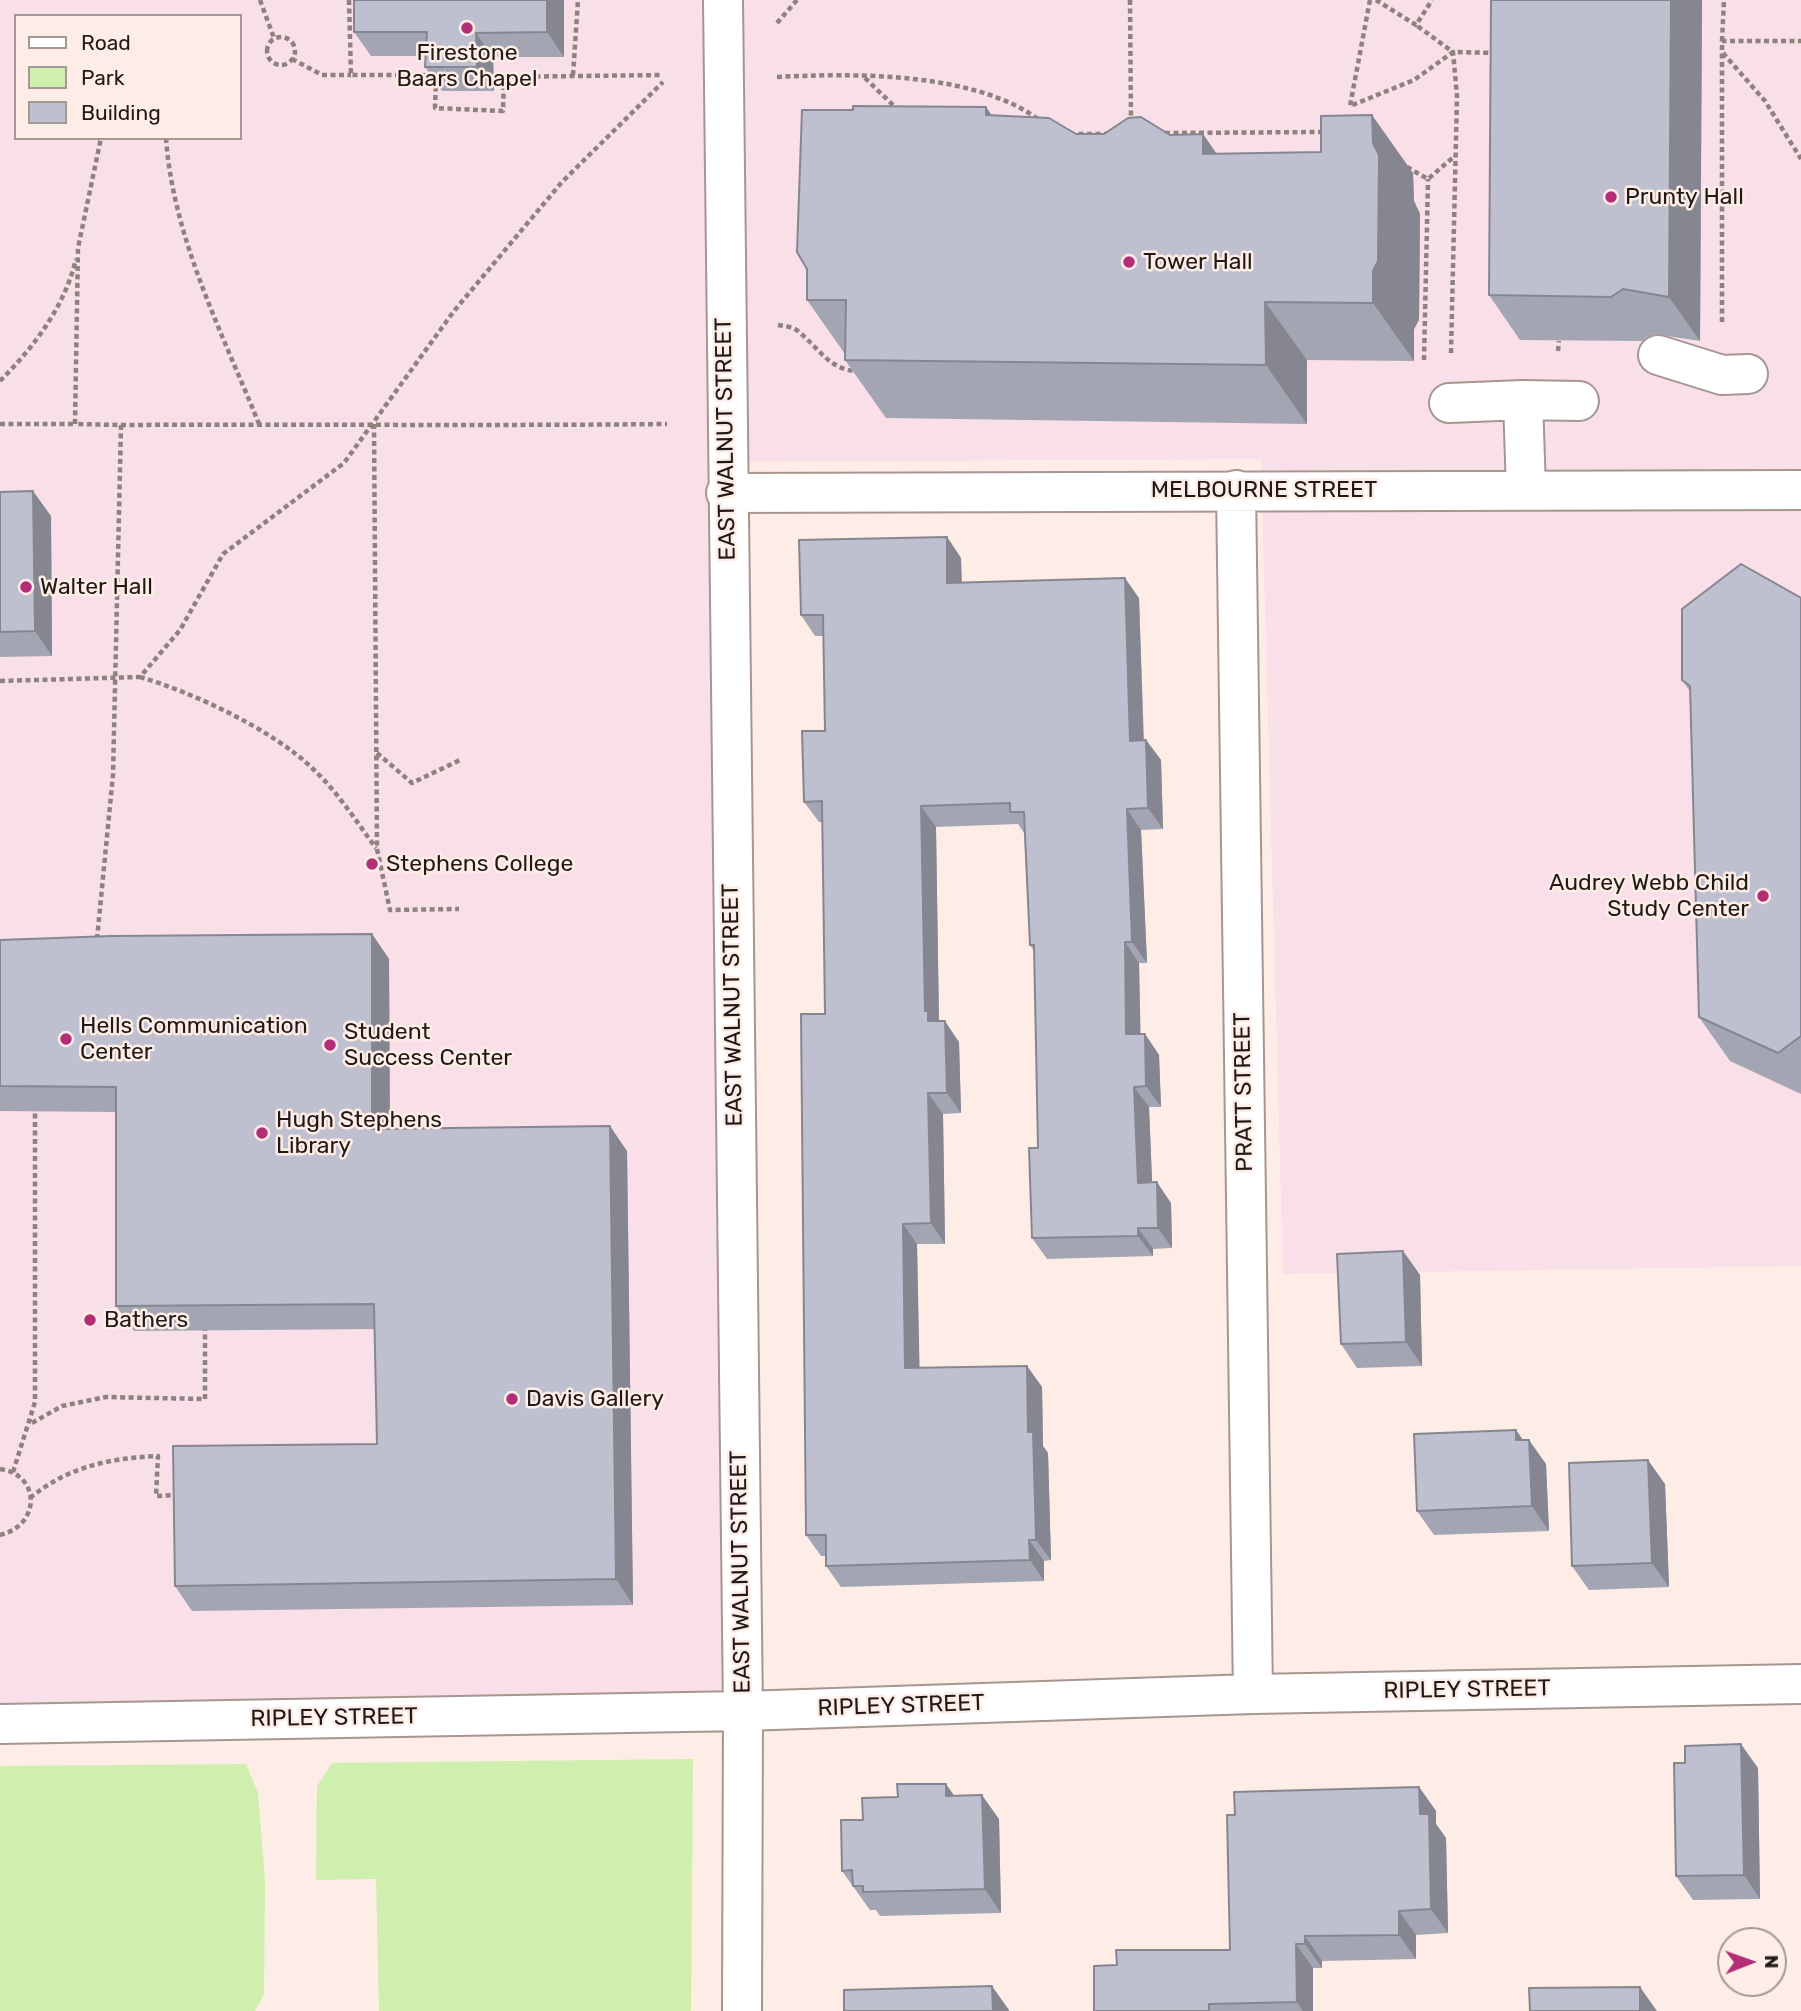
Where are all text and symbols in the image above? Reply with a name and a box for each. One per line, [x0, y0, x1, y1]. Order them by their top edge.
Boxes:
legend [14, 14, 242, 140]
marker: Firestone Baars Chapel [459, 20, 475, 36]
text: Road [81, 30, 131, 55]
place label: Firestone Baars Chapel [396, 39, 538, 93]
text: Park [81, 65, 125, 90]
text: Building [81, 100, 161, 125]
place label: Prunty Hall [1625, 183, 1744, 211]
marker: Prunty Hall [1603, 189, 1619, 205]
place label: Tower Hall [1143, 248, 1253, 276]
marker: Tower Hall [1121, 254, 1137, 270]
street label: EAST WALNUT STREET [710, 317, 742, 561]
street label: MELBOURNE STREET [1151, 476, 1377, 504]
place label: Walter Hall [40, 573, 153, 601]
marker: Walter Hall [18, 579, 34, 595]
place label: Stephens College [386, 850, 573, 878]
marker: Stephens College [364, 856, 380, 872]
place label: Audrey Webb Child Study Center [1549, 869, 1749, 923]
street label: EAST WALNUT STREET [717, 883, 749, 1127]
marker: Audrey Webb Child Study Center [1755, 888, 1771, 904]
place label: Hells Communication Center [80, 1012, 308, 1066]
street label: PRATT STREET [1229, 1012, 1259, 1172]
place label: Student Success Center [344, 1018, 512, 1072]
marker: Hells Communication Center [58, 1031, 74, 1047]
marker: Student Success Center [322, 1037, 338, 1053]
place label: Hugh Stephens Library [276, 1106, 442, 1160]
marker: Hugh Stephens Library [254, 1125, 270, 1141]
place label: Bathers [104, 1306, 188, 1334]
marker: Bathers [82, 1312, 98, 1328]
place label: Davis Gallery [526, 1385, 664, 1413]
marker: Davis Gallery [504, 1391, 520, 1407]
street label: EAST WALNUT STREET [725, 1450, 757, 1694]
street label: RIPLEY STREET [1383, 1675, 1551, 1705]
street label: RIPLEY STREET [817, 1689, 985, 1723]
street label: RIPLEY STREET [250, 1703, 418, 1733]
north arrow [1717, 1927, 1787, 1997]
text: N [1760, 1955, 1783, 1969]

